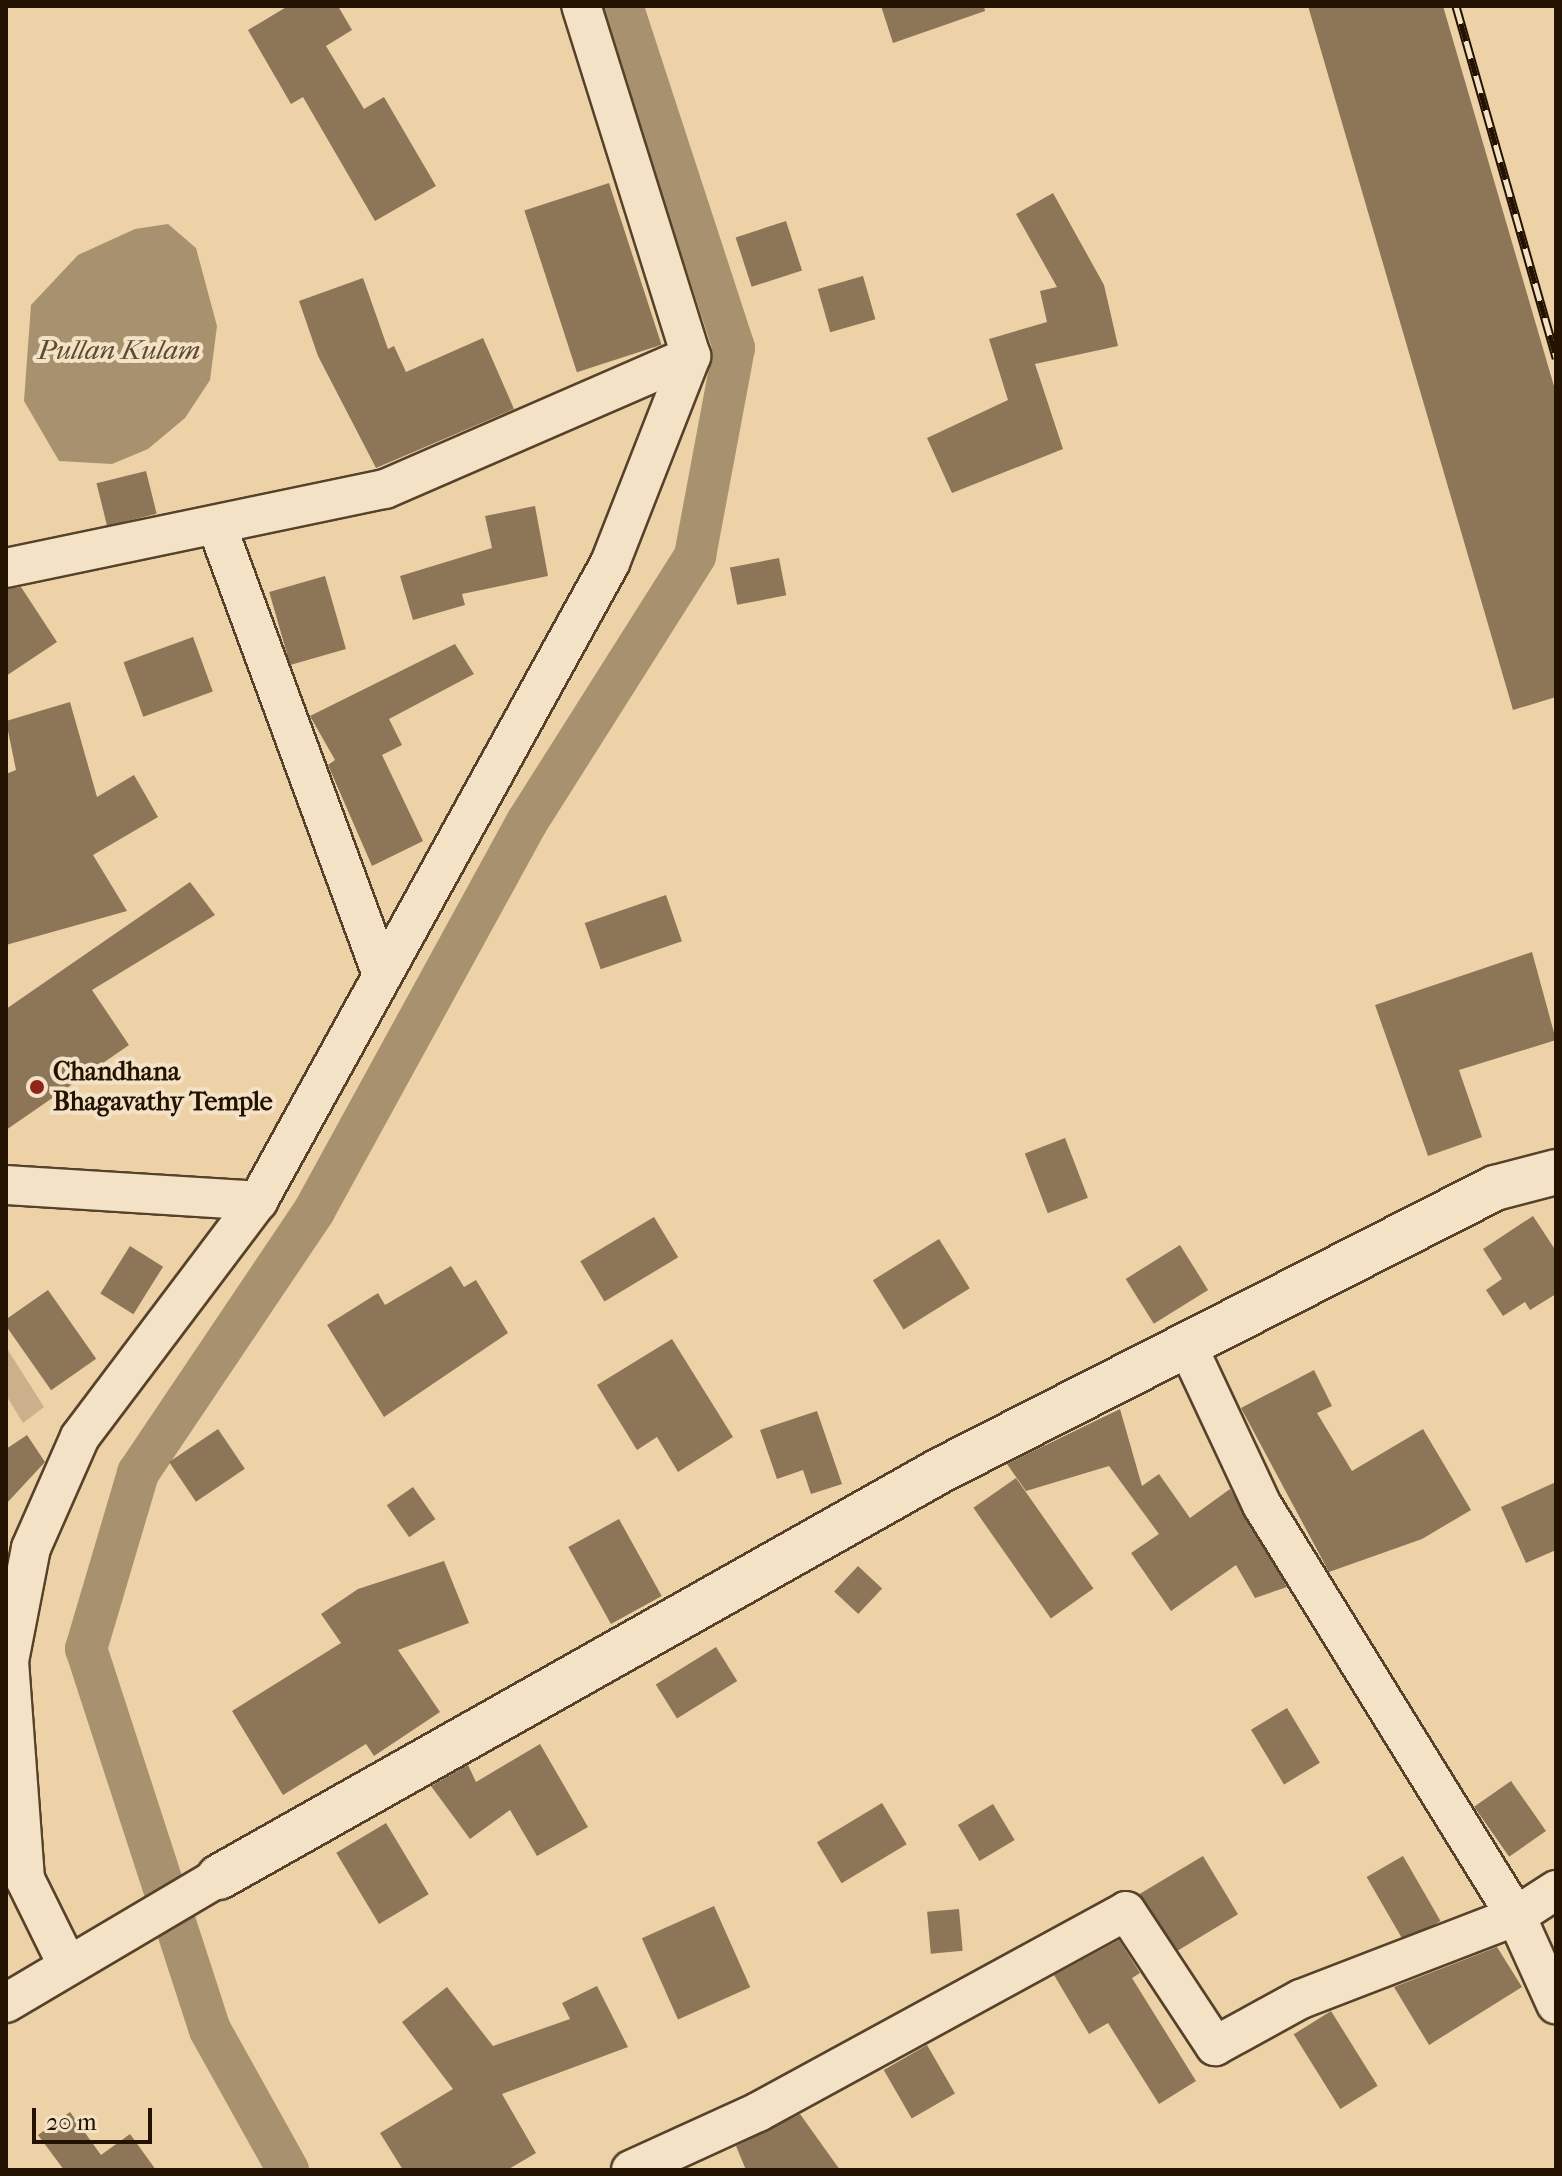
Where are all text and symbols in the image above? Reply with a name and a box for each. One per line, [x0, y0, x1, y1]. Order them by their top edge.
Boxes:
water label: Pullan Kulam [38, 333, 200, 367]
place label: Chandhana Bhagavathy Temple [53, 1056, 273, 1118]
marker: Chandhana Bhagavathy Temple [28, 1078, 46, 1096]
scale bar [36, 2092, 156, 2142]
text: 20 m [46, 2108, 97, 2136]

